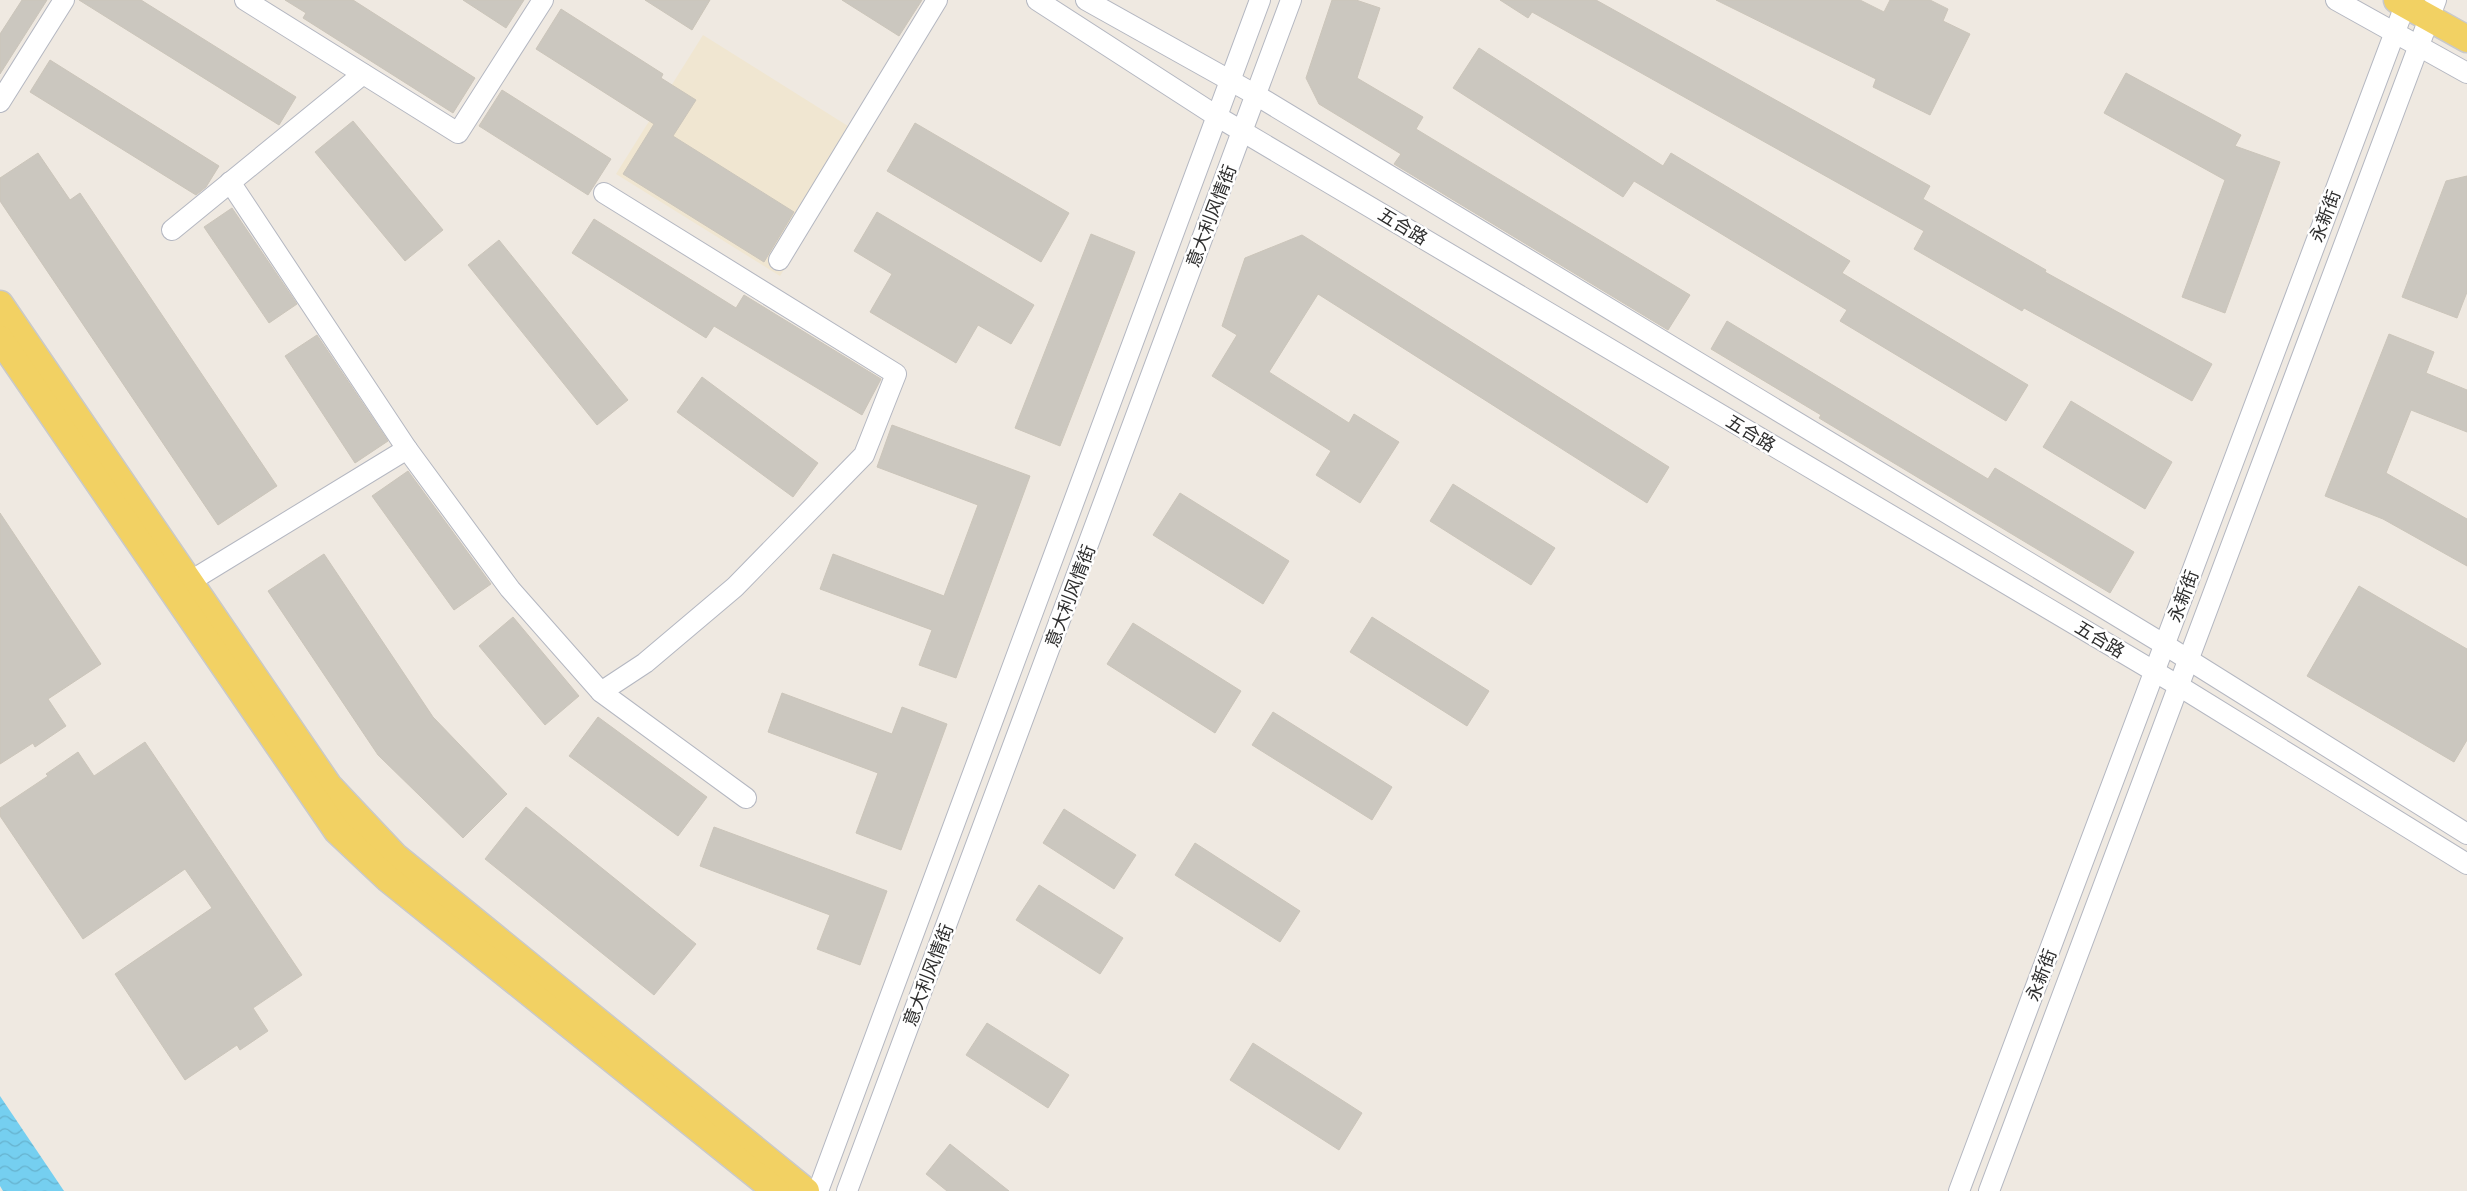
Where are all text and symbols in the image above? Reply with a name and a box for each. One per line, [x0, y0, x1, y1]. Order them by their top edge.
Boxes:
street label: 意大利风情街 [1181, 161, 1241, 271]
street label: 永新街 [2305, 187, 2345, 245]
street label: 五合路 [1374, 202, 1432, 250]
street label: 五合路 [1722, 409, 1780, 457]
street label: 意大利风情街 [1040, 541, 1100, 651]
street label: 永新街 [2163, 567, 2203, 625]
street label: 五合路 [2071, 615, 2129, 663]
street label: 意大利风情街 [898, 920, 958, 1030]
street label: 永新街 [2021, 946, 2061, 1004]

